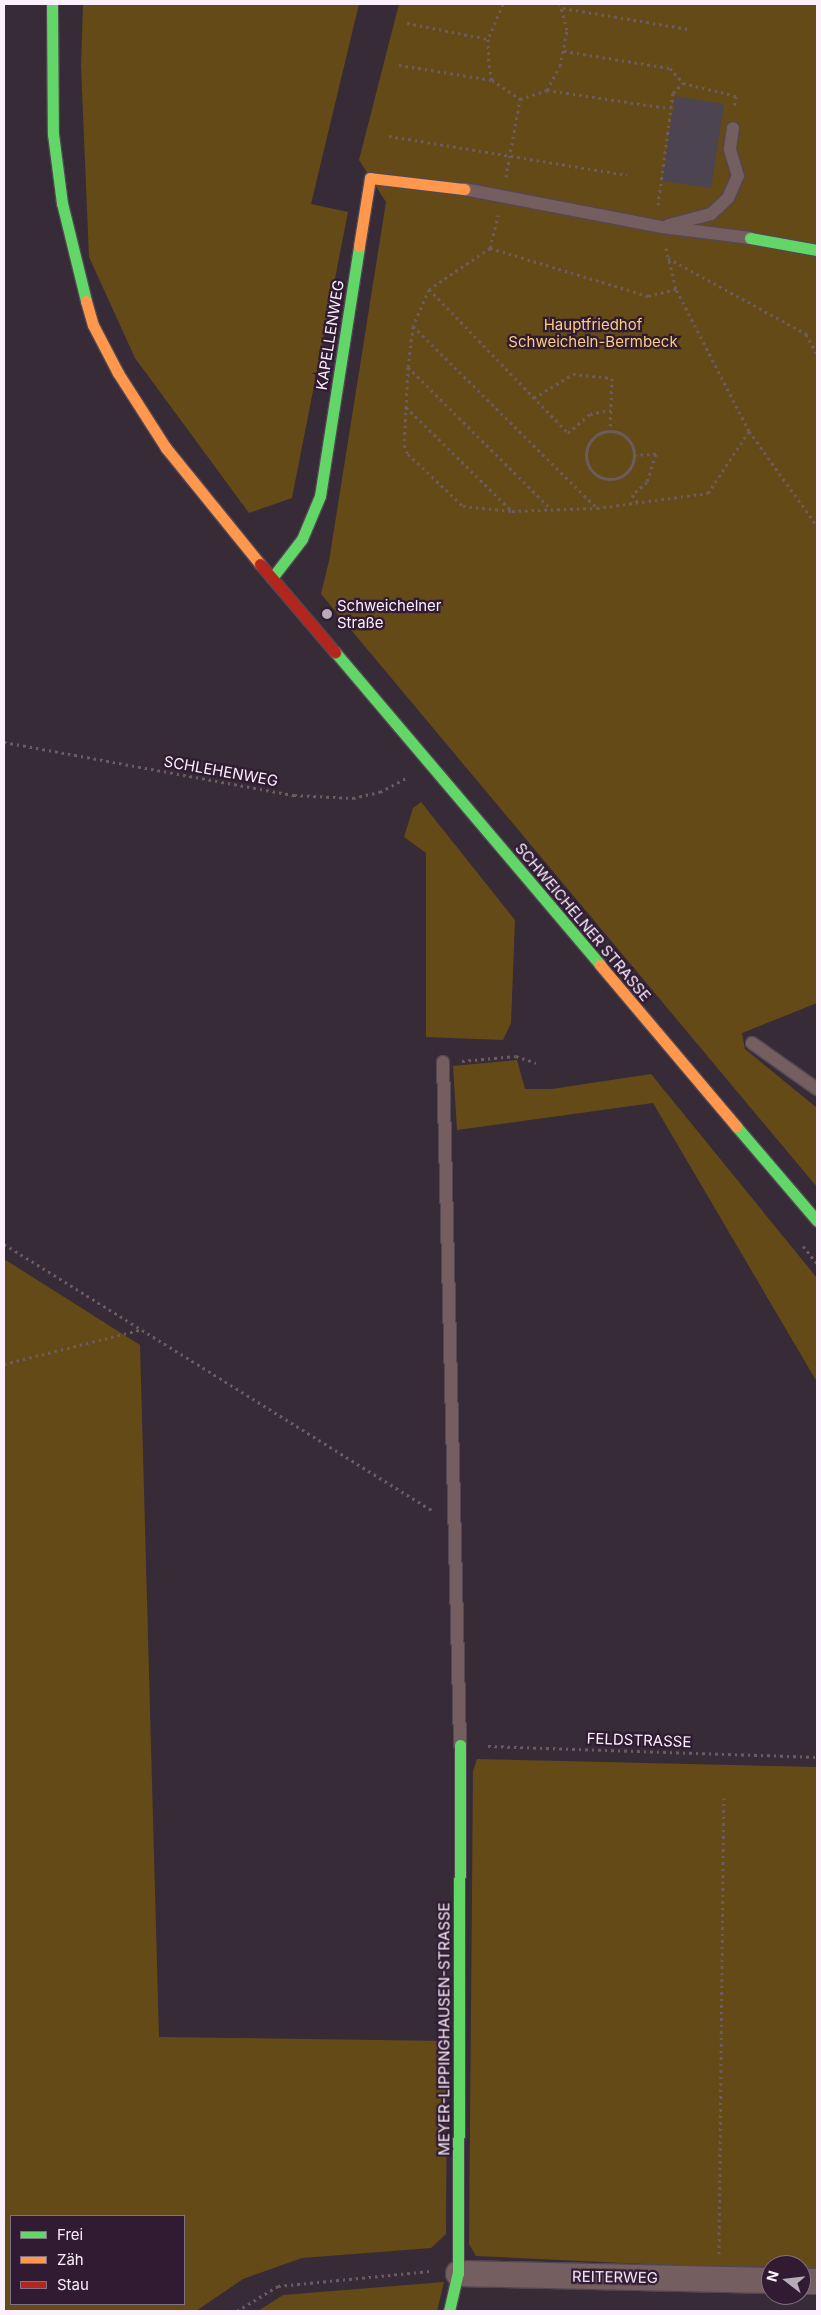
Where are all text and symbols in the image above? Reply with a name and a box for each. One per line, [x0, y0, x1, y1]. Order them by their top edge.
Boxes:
street label: KAPELLENWEG [312, 279, 348, 391]
park label: Hauptfriedhof Schweicheln-Bermbeck [508, 315, 678, 350]
place label: Schweichelner Straße [337, 596, 442, 631]
marker: Schweichelner Straße [321, 608, 333, 620]
street label: SCHLEHENWEG [162, 752, 280, 790]
street label: SCHWEICHELNER STRASSE [512, 839, 654, 1005]
street label: FELDSTRASSE [586, 1729, 692, 1751]
street label: MEYER-LIPPINGHAUSEN-STRASSE [435, 1902, 453, 2156]
legend [10, 2215, 185, 2305]
text: Frei [57, 2225, 83, 2244]
text: Zäh [57, 2250, 84, 2269]
north arrow [761, 2255, 811, 2305]
street label: REITERWEG [572, 2267, 658, 2287]
text: N [762, 2269, 782, 2283]
text: Stau [57, 2275, 89, 2294]

